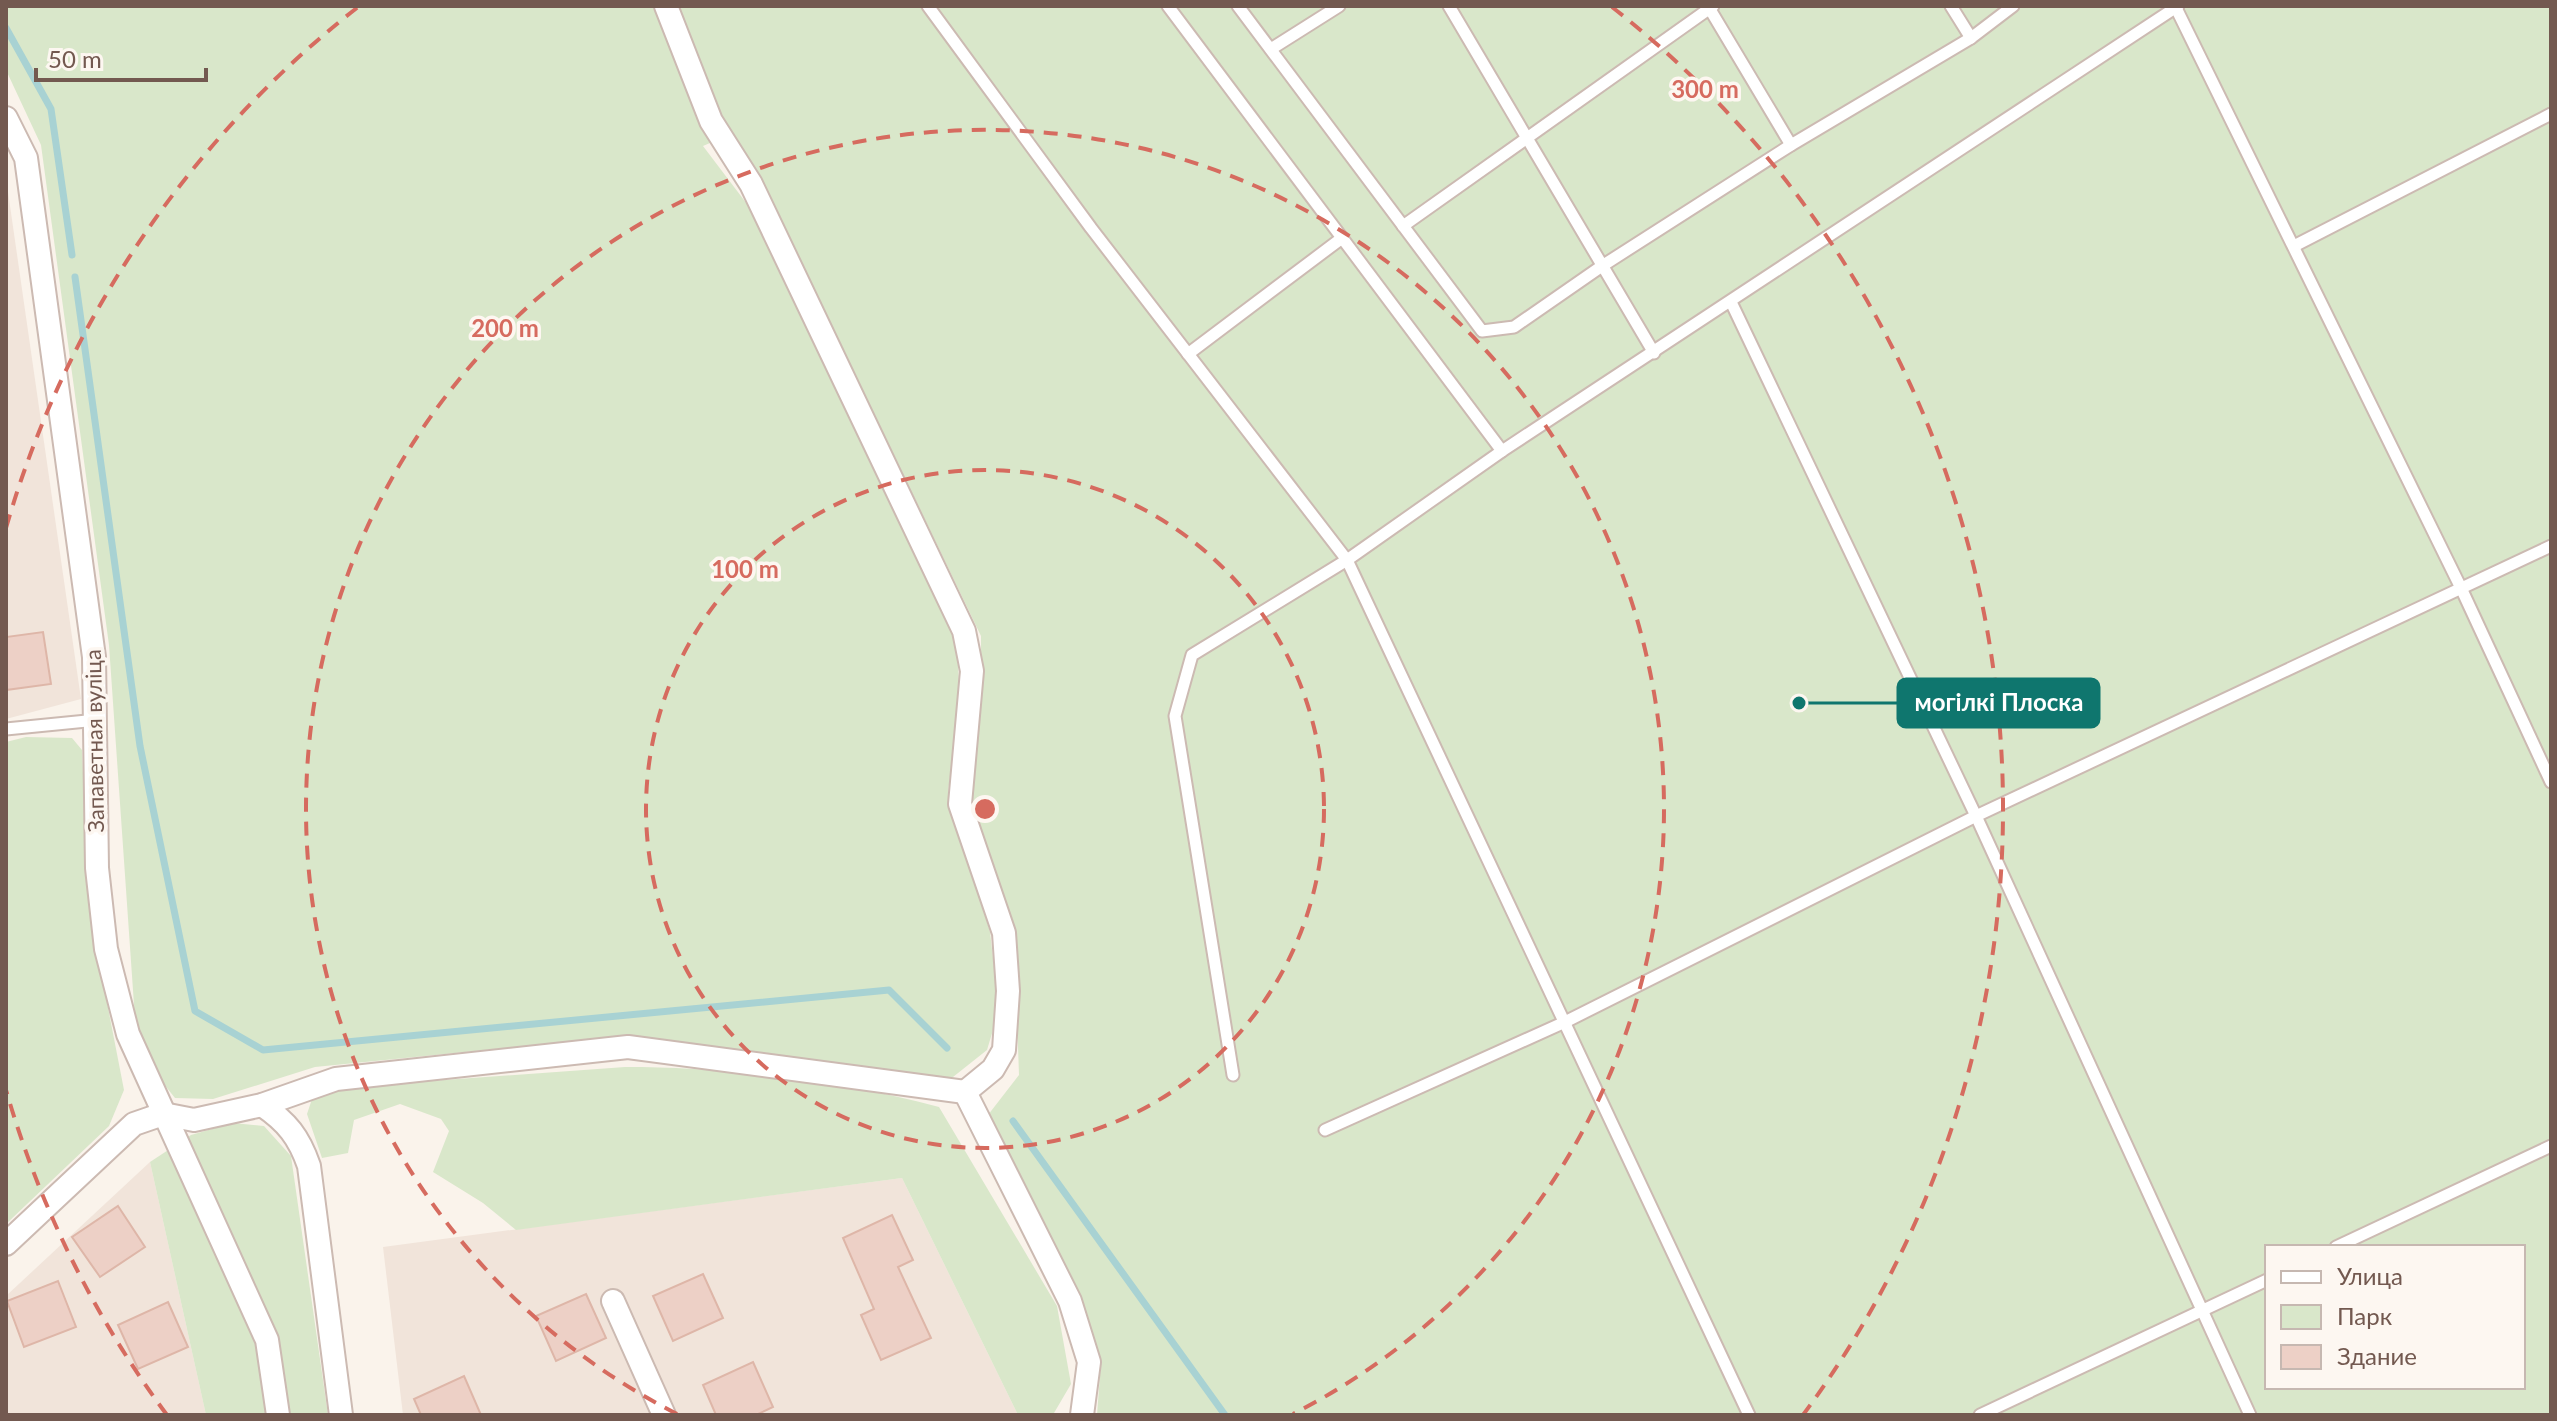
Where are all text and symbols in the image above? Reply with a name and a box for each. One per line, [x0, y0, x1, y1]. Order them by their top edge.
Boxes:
scale bar [36, 32, 206, 82]
text: 50 m [48, 44, 102, 73]
text: 300 m [1671, 74, 1739, 103]
text: 200 m [471, 313, 539, 342]
text: 100 m [711, 554, 779, 583]
street label: Запаветная вуліца [79, 649, 109, 833]
callout: могілкі Плоска [1898, 679, 2099, 727]
text: могілкі Плоска [1914, 687, 2084, 716]
centre of rings [971, 795, 999, 823]
legend [2265, 1245, 2525, 1389]
text: Улица [2337, 1261, 2403, 1290]
text: Парк [2337, 1301, 2393, 1330]
text: Здание [2337, 1341, 2417, 1370]

